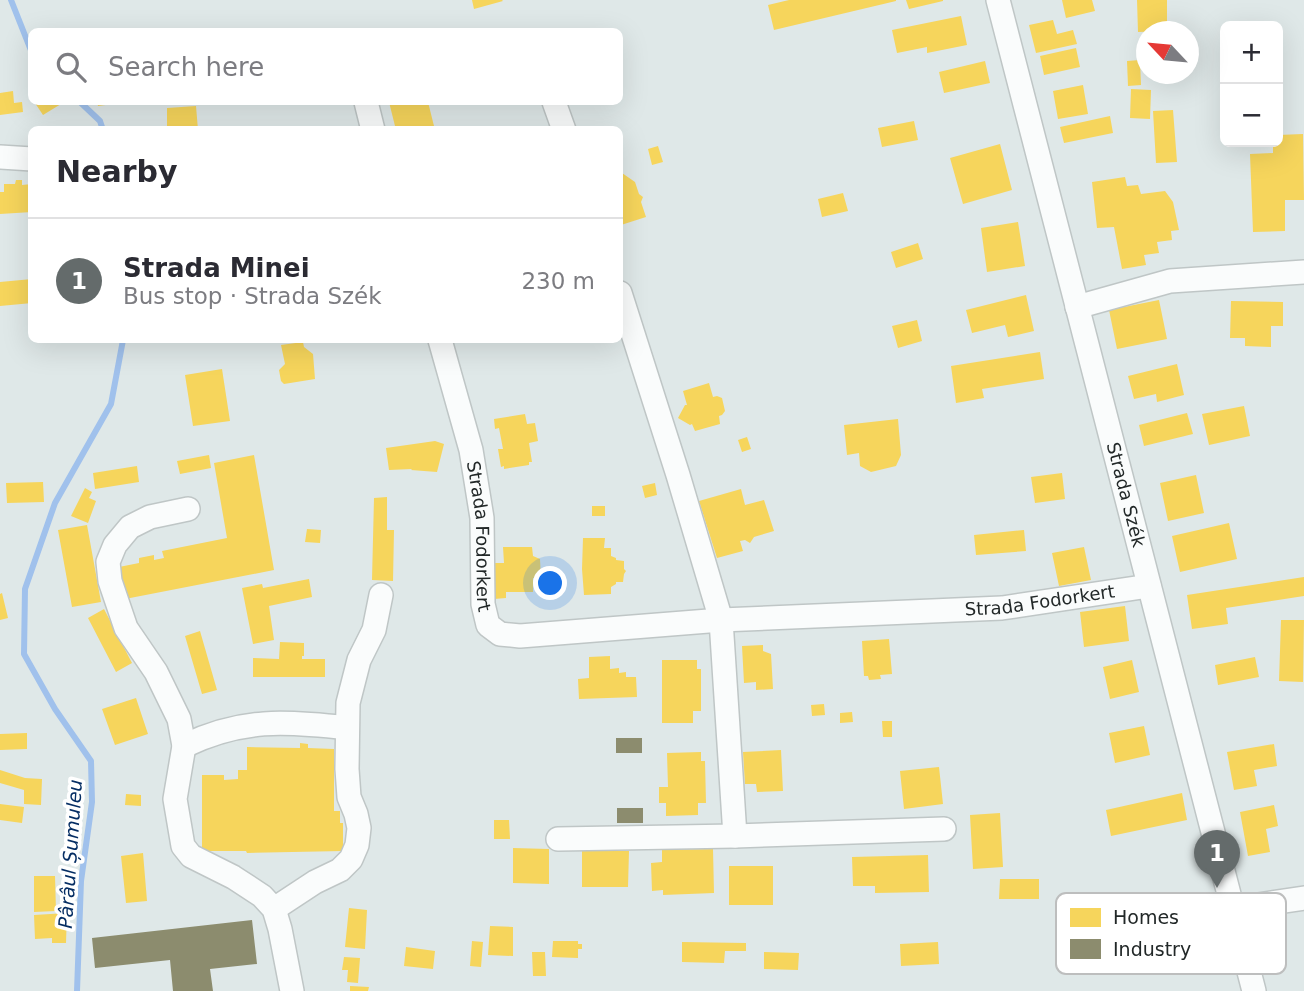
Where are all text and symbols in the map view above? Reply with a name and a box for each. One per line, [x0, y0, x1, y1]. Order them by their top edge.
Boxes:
north arrow [1136, 21, 1199, 84]
map controls [1220, 21, 1283, 147]
button: + [1220, 21, 1283, 84]
search box [28, 28, 623, 105]
icon: search [52, 48, 90, 86]
text: Search here [108, 52, 264, 82]
button: − [1220, 84, 1283, 147]
text: Nearby [56, 154, 178, 189]
text: Strada Minei [123, 253, 310, 283]
text: 1 [71, 268, 87, 294]
text: 230 m [521, 268, 595, 294]
text: Bus stop · Strada Szék [123, 283, 382, 309]
street label: Strada Szék [1103, 440, 1150, 550]
street label: Strada Fodorkert [463, 459, 495, 613]
your location [533, 566, 567, 600]
street label: Strada Fodorkert [964, 580, 1116, 620]
water label: Pârâul Șumuleu [54, 779, 87, 929]
pin: 1 [1194, 830, 1240, 888]
legend [1056, 893, 1286, 974]
text: Homes [1113, 906, 1179, 928]
text: Industry [1113, 938, 1191, 960]

